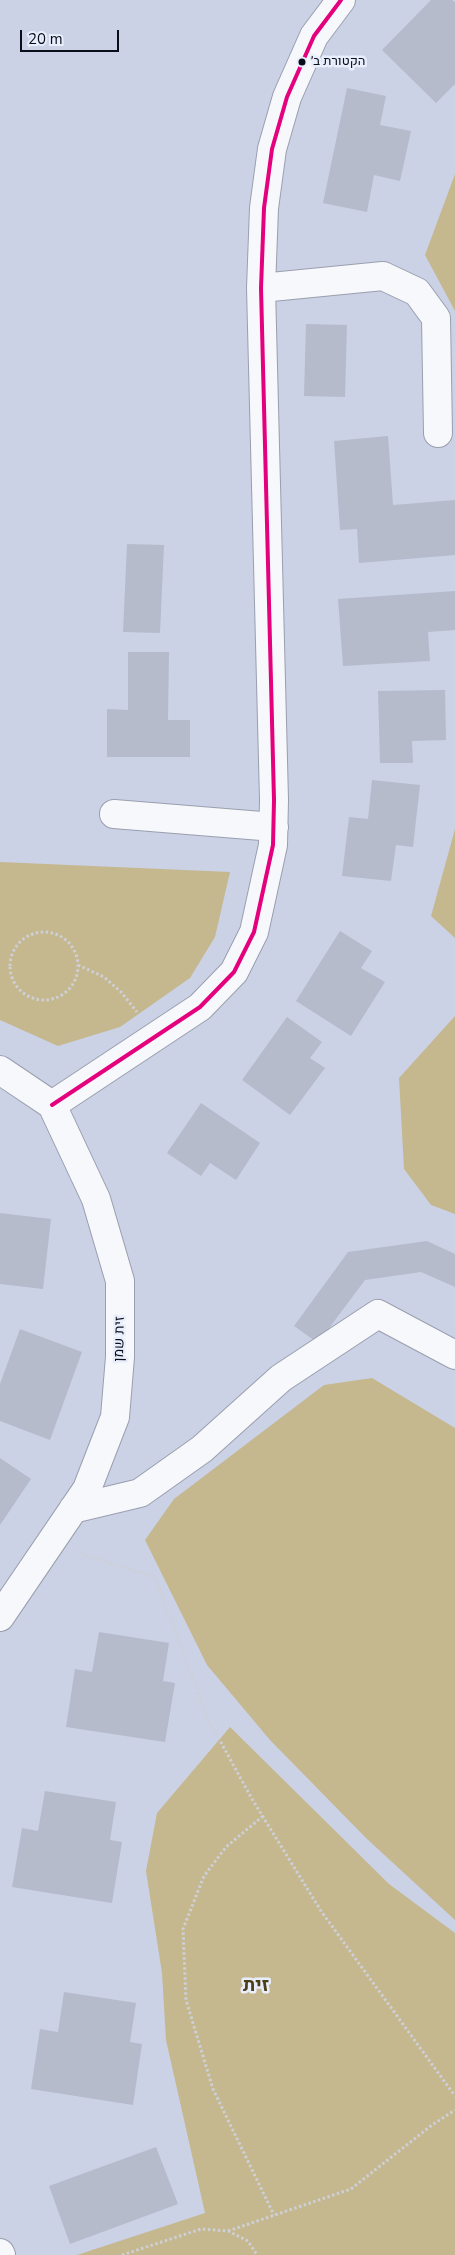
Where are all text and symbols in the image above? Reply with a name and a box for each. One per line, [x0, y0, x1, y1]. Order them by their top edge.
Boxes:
scale bar [22, 20, 121, 52]
text: 20 m [28, 29, 63, 49]
place label: הקטורת ב׳ [311, 54, 365, 70]
marker: הקטורת ב׳ [297, 57, 307, 67]
street label: זית שמן [111, 1316, 129, 1362]
district label: זית [243, 1975, 269, 1997]

